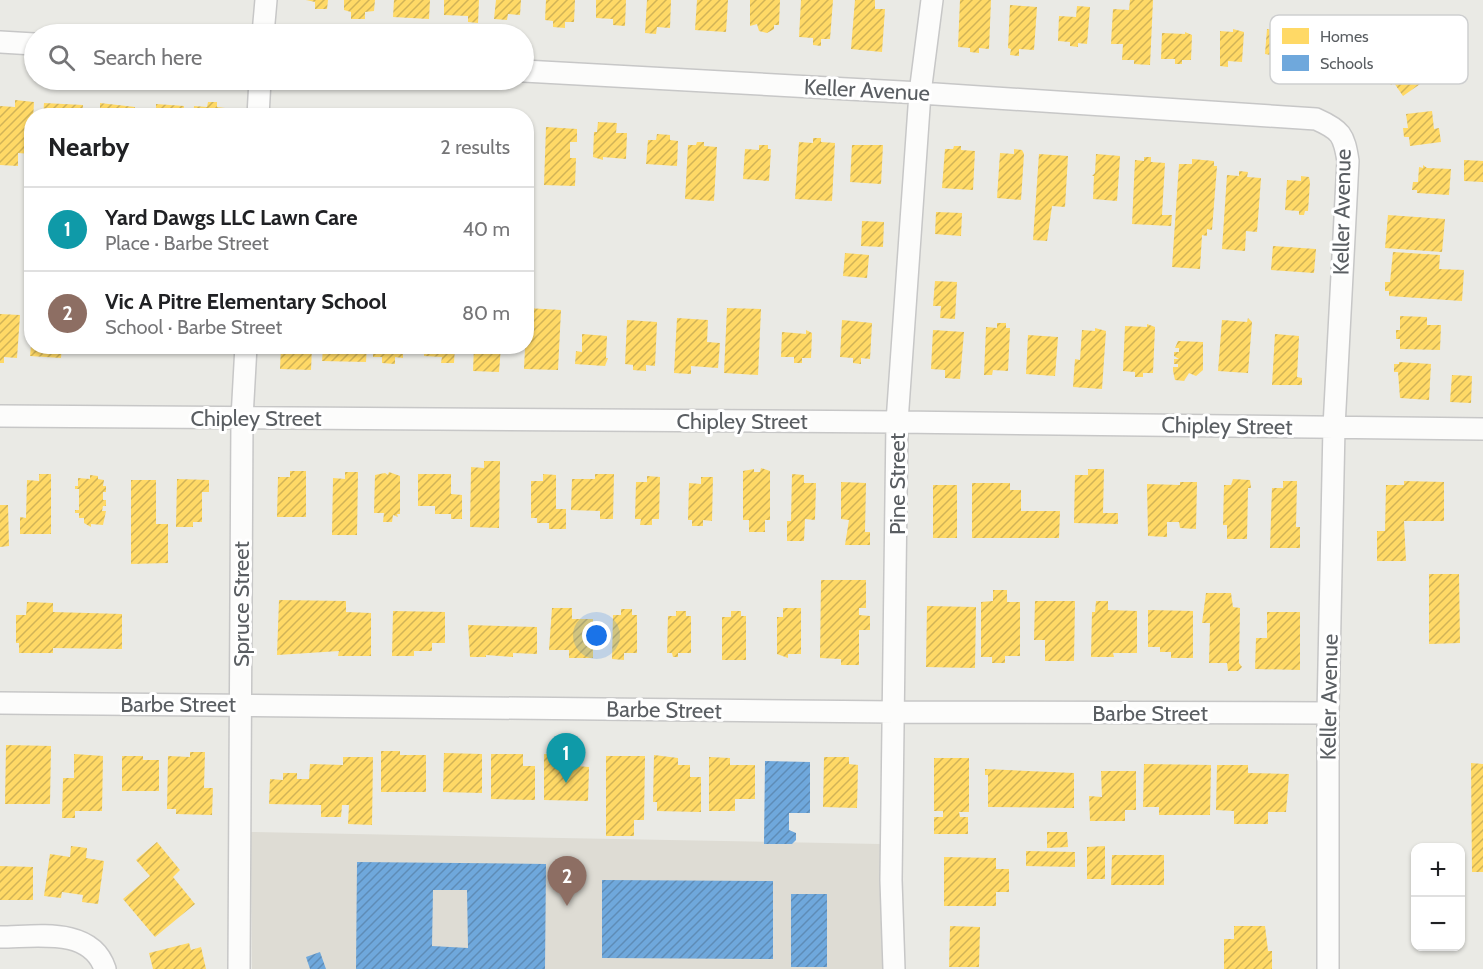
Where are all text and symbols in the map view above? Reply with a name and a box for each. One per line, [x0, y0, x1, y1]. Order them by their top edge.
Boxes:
legend [1270, 15, 1468, 84]
search box [24, 24, 534, 90]
text: Homes [1320, 27, 1369, 46]
icon: search [45, 41, 78, 74]
text: Search here [93, 44, 202, 71]
text: Schools [1320, 54, 1374, 73]
street label: Keller Avenue [803, 73, 931, 107]
text: Nearby [48, 131, 129, 163]
text: 2 results [440, 135, 510, 159]
street label: Keller Avenue [1327, 149, 1357, 275]
text: Yard Dawgs LLC Lawn Care [105, 204, 358, 231]
text: 1 [64, 217, 71, 241]
text: 40 m [462, 217, 510, 241]
text: Place · Barbe Street [105, 231, 269, 255]
text: Vic A Pitre Elementary School [105, 288, 387, 315]
text: 2 [62, 301, 73, 325]
text: 80 m [462, 301, 510, 325]
text: School · Barbe Street [105, 315, 282, 339]
street label: Chipley Street [190, 405, 322, 432]
street label: Chipley Street [676, 408, 808, 435]
street label: Chipley Street [1161, 411, 1293, 441]
street label: Pine Street [884, 432, 911, 535]
street label: Spruce Street [228, 540, 255, 667]
your location [582, 621, 611, 650]
street label: Keller Avenue [1314, 634, 1344, 760]
street label: Barbe Street [120, 691, 236, 718]
street label: Barbe Street [606, 695, 723, 725]
street label: Barbe Street [1092, 700, 1208, 727]
pin: 1 [546, 734, 586, 783]
map controls [1411, 843, 1465, 951]
button: + [1411, 843, 1465, 897]
pin: 2 [548, 856, 586, 906]
button: − [1411, 897, 1465, 951]

